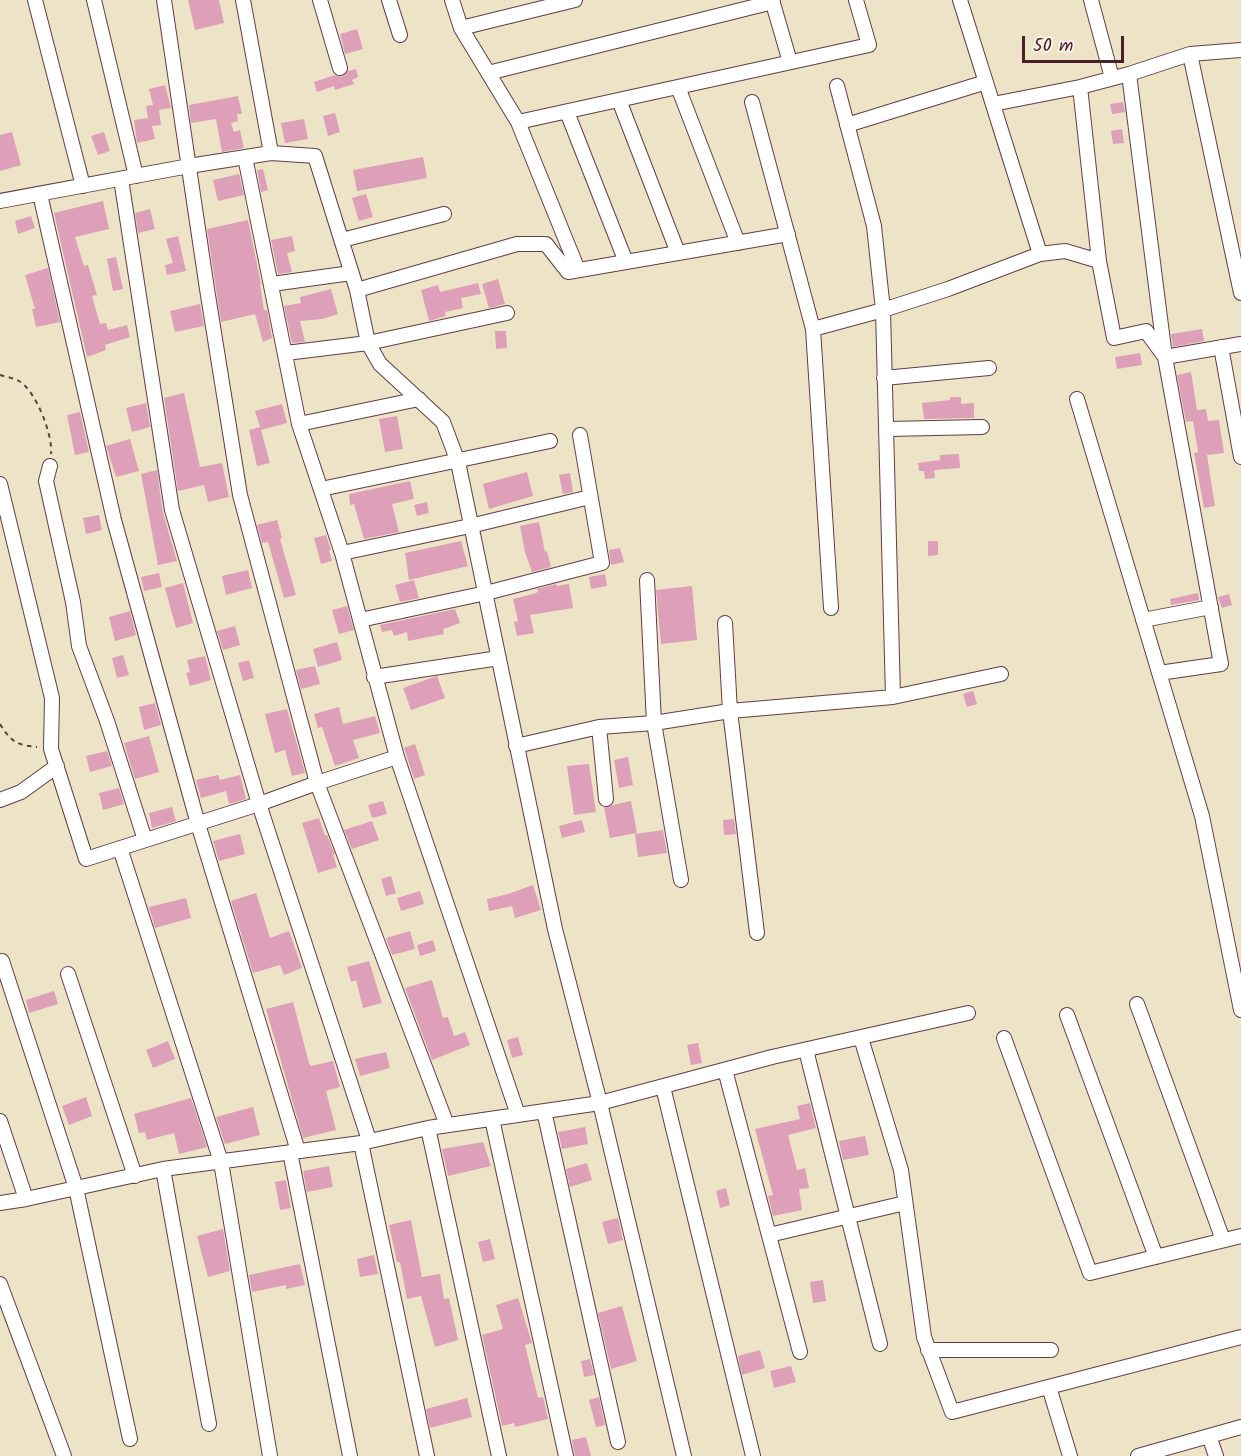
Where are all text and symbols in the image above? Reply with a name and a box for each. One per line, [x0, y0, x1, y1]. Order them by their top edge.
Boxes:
scale bar [1025, 24, 1127, 62]
text: 50 m [1033, 32, 1073, 61]

